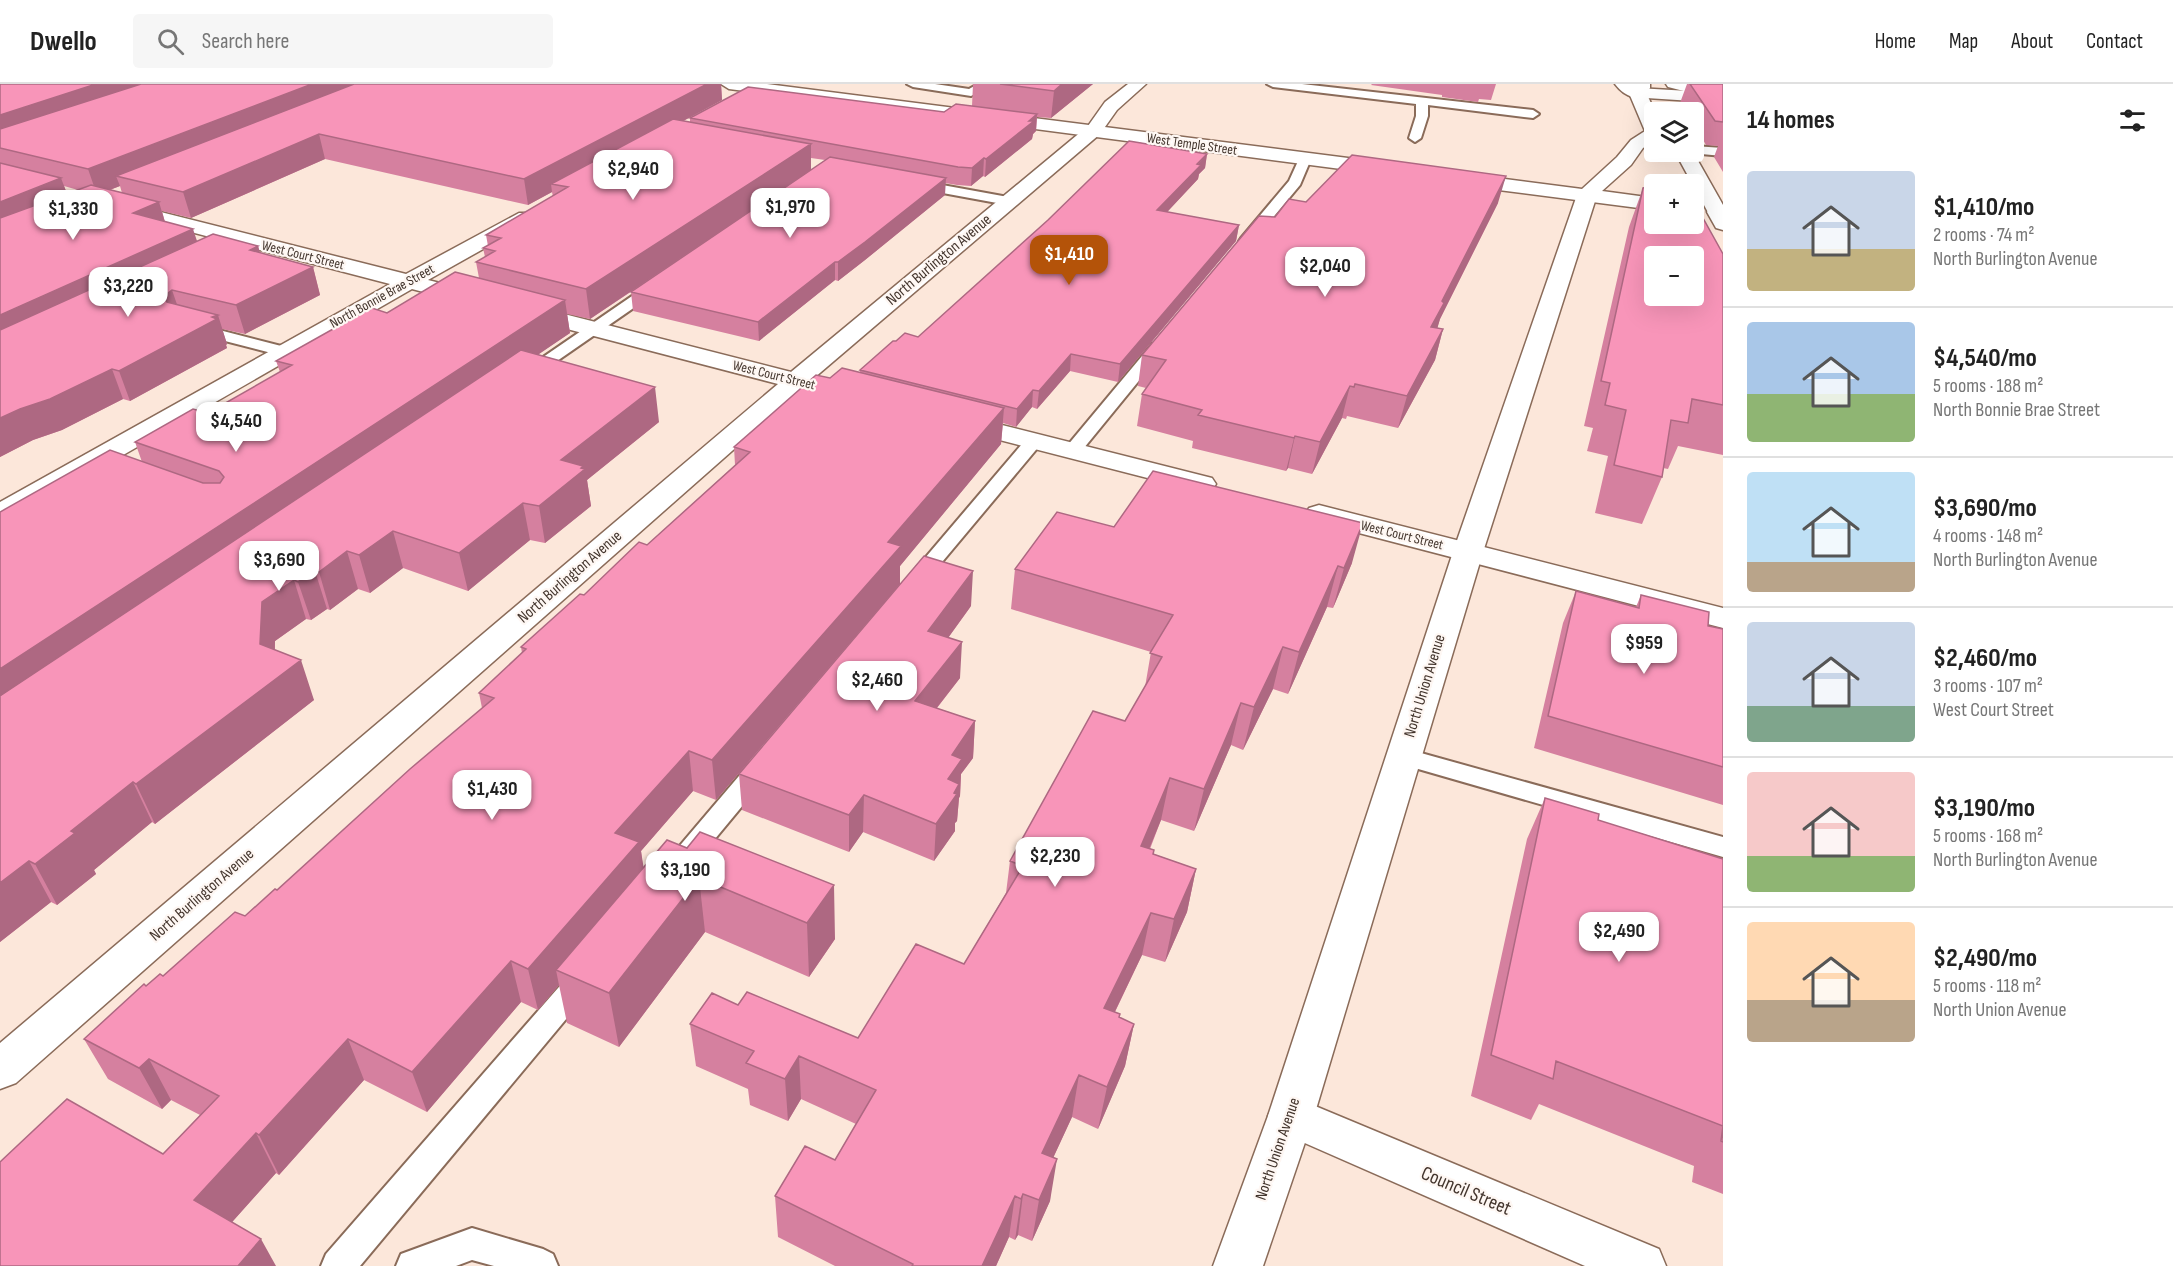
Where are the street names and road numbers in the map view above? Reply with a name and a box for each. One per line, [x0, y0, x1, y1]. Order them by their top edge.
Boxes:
street label: West Temple Street [1146, 129, 1238, 159]
street label: North Burlington Avenue [882, 210, 996, 310]
street label: West Court Street [260, 237, 346, 273]
street label: North Bonnie Brae Street [327, 260, 437, 332]
street label: West Court Street [731, 357, 817, 393]
street label: West Court Street [1359, 517, 1445, 553]
street label: North Burlington Avenue [514, 527, 626, 627]
street label: North Union Avenue [1400, 632, 1450, 740]
street label: North Burlington Avenue [146, 845, 258, 945]
street label: North Union Avenue [1252, 1095, 1304, 1203]
street label: Council Street [1417, 1161, 1515, 1221]

